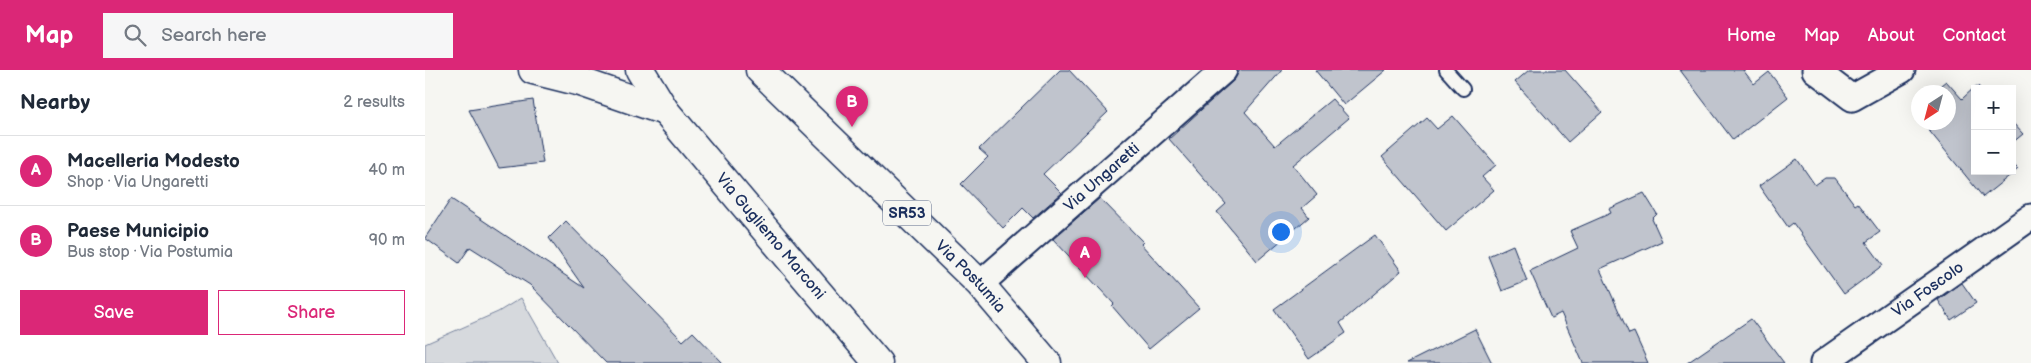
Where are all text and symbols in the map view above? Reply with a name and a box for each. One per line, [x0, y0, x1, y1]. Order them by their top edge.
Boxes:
search box [103, 13, 453, 58]
text: Map [25, 21, 73, 50]
icon: search [121, 21, 149, 49]
text: Search here [161, 24, 267, 47]
text: Home [1727, 25, 1776, 46]
text: Map [1804, 25, 1840, 46]
text: About [1868, 25, 1915, 46]
text: Contact [1943, 25, 2006, 46]
north arrow [1911, 85, 1956, 130]
map controls [1971, 85, 2016, 175]
button: + [1971, 85, 2016, 130]
pin: B [836, 86, 868, 127]
text: Nearby [20, 90, 90, 115]
text: 2 results [343, 93, 405, 112]
button: − [1971, 130, 2016, 175]
street label: Via Ungaretti [1060, 139, 1144, 216]
text: Macelleria Modesto [67, 150, 240, 173]
text: A [31, 161, 41, 180]
text: 40 m [368, 161, 405, 180]
street label: Via Gugliemo Marconi [712, 169, 830, 303]
text: Shop · Via Ungaretti [67, 173, 208, 192]
road number: SR53 [883, 200, 931, 226]
your location [1268, 219, 1294, 245]
text: Paese Municipio [67, 220, 209, 243]
text: B [30, 231, 42, 250]
text: 90 m [369, 231, 405, 250]
street label: Via Postumia [931, 236, 1010, 317]
pin: A [1069, 237, 1101, 278]
text: Bus stop · Via Postumia [67, 243, 233, 262]
street label: Via Foscolo [1888, 258, 1967, 321]
button: Save [20, 290, 208, 335]
button: Share [218, 290, 405, 335]

